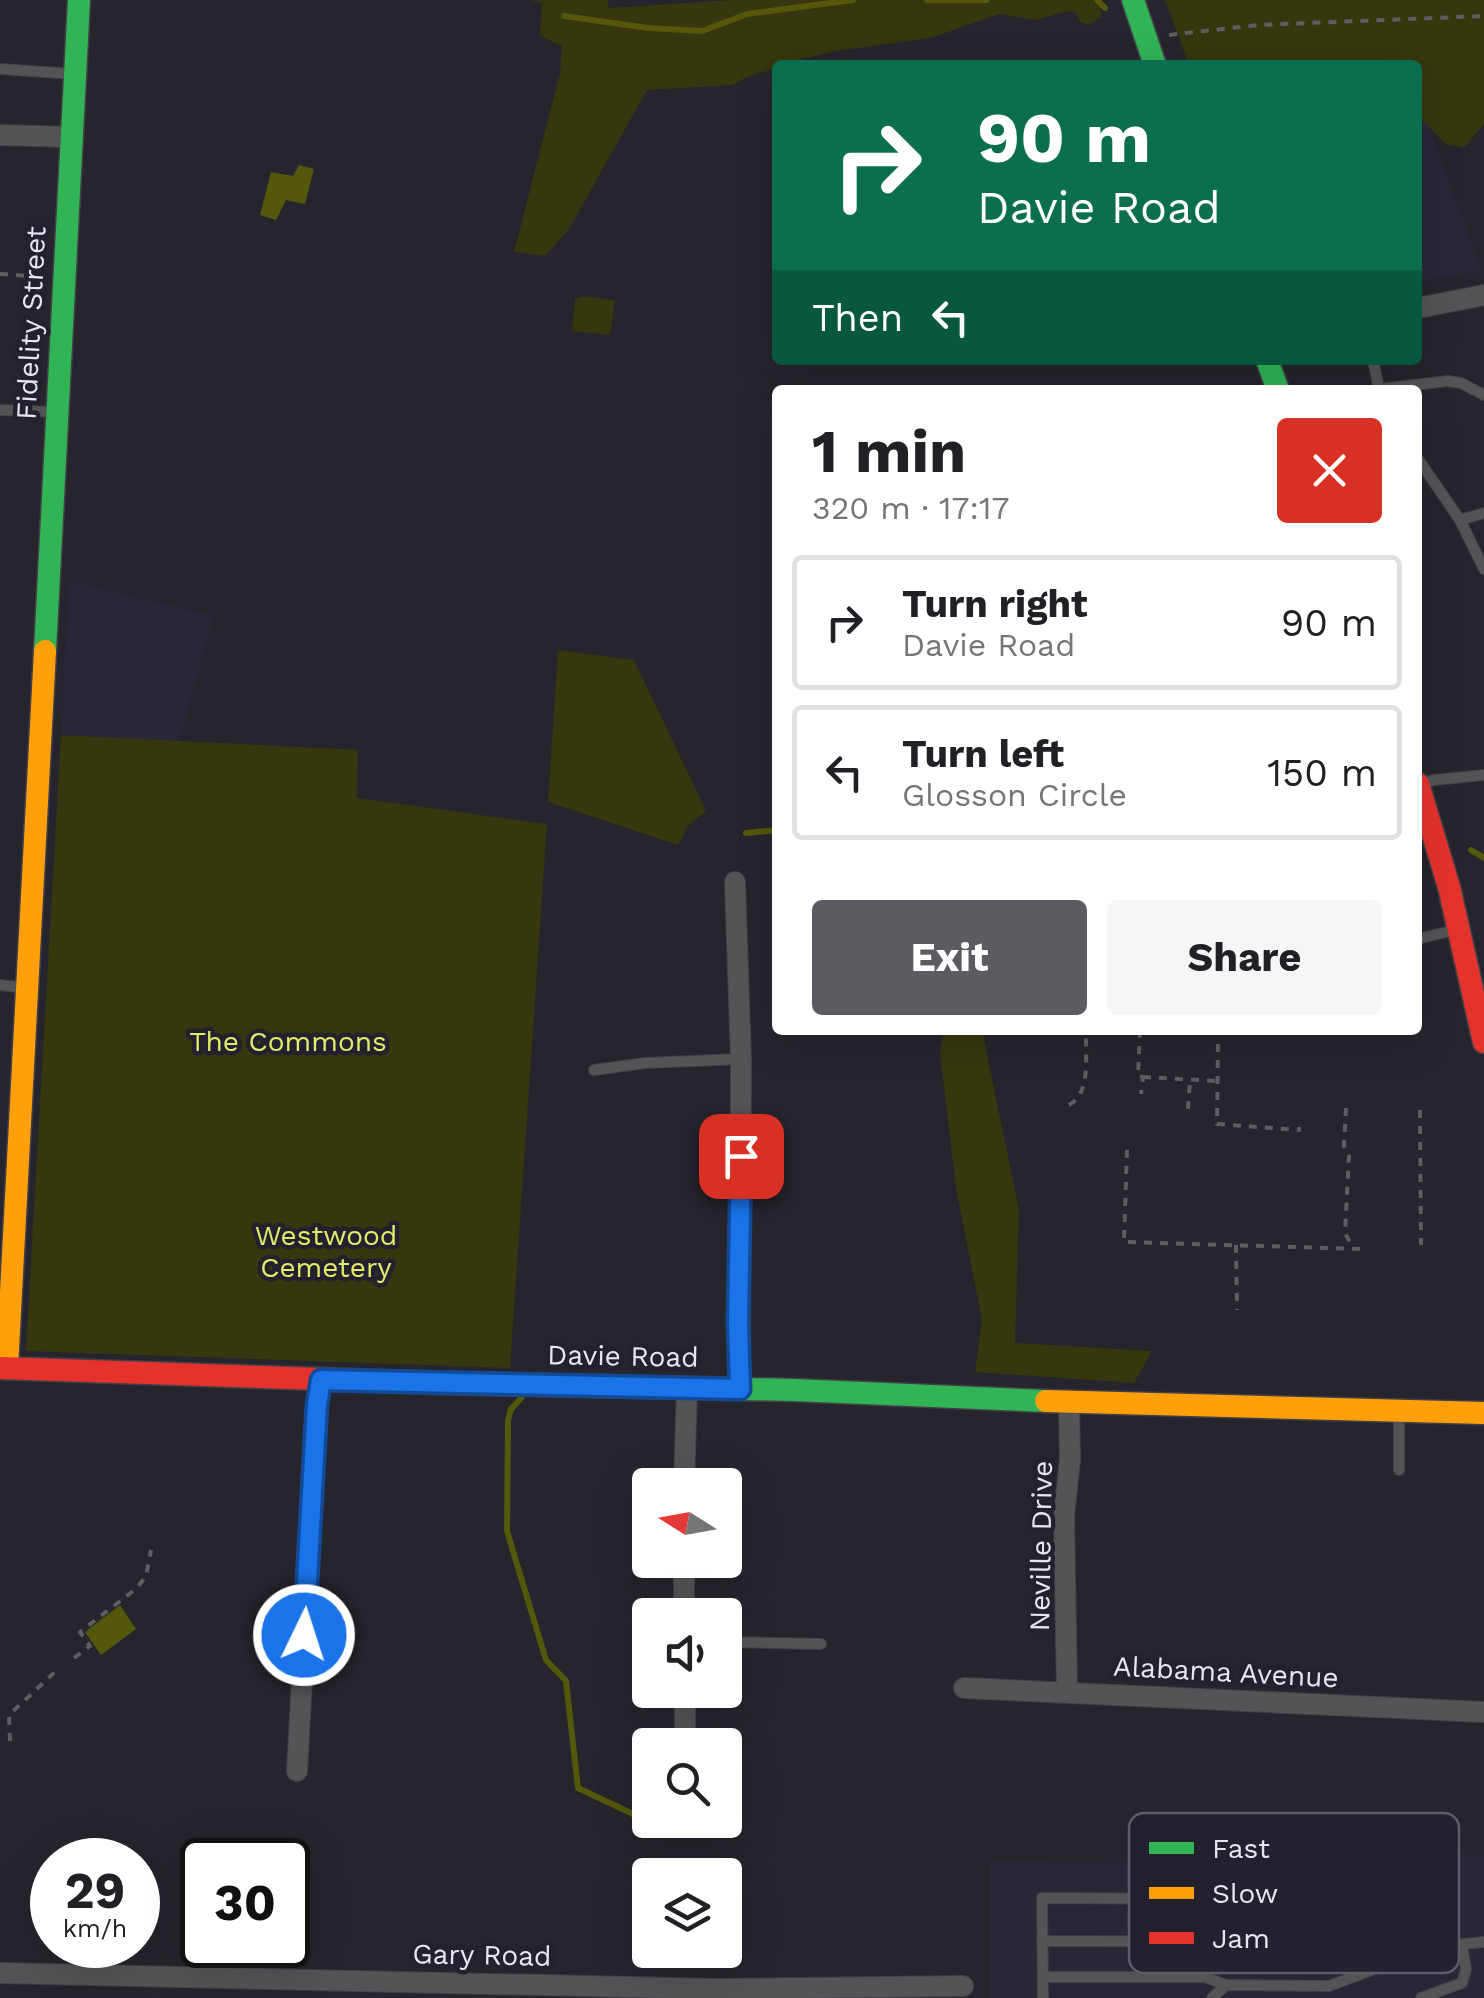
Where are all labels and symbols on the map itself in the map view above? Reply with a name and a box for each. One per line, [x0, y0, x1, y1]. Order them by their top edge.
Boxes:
street label: Fidelity Street [9, 225, 53, 421]
park label: The Commons [189, 1025, 387, 1058]
pin [699, 1114, 784, 1199]
park label: Westwood Cemetery [255, 1219, 397, 1284]
street label: Davie Road [547, 1338, 699, 1374]
street label: Neville Drive [1023, 1460, 1059, 1632]
north arrow [632, 1468, 742, 1578]
position arrow [252, 1583, 356, 1687]
street label: Alabama Avenue [1112, 1650, 1340, 1694]
legend [1129, 1813, 1459, 1973]
text: Fast [1212, 1832, 1270, 1865]
speed limit sign: 30 [180, 1838, 310, 1968]
text: Slow [1212, 1877, 1278, 1910]
text: Jam [1212, 1922, 1270, 1955]
street label: Gary Road [412, 1937, 552, 1973]

